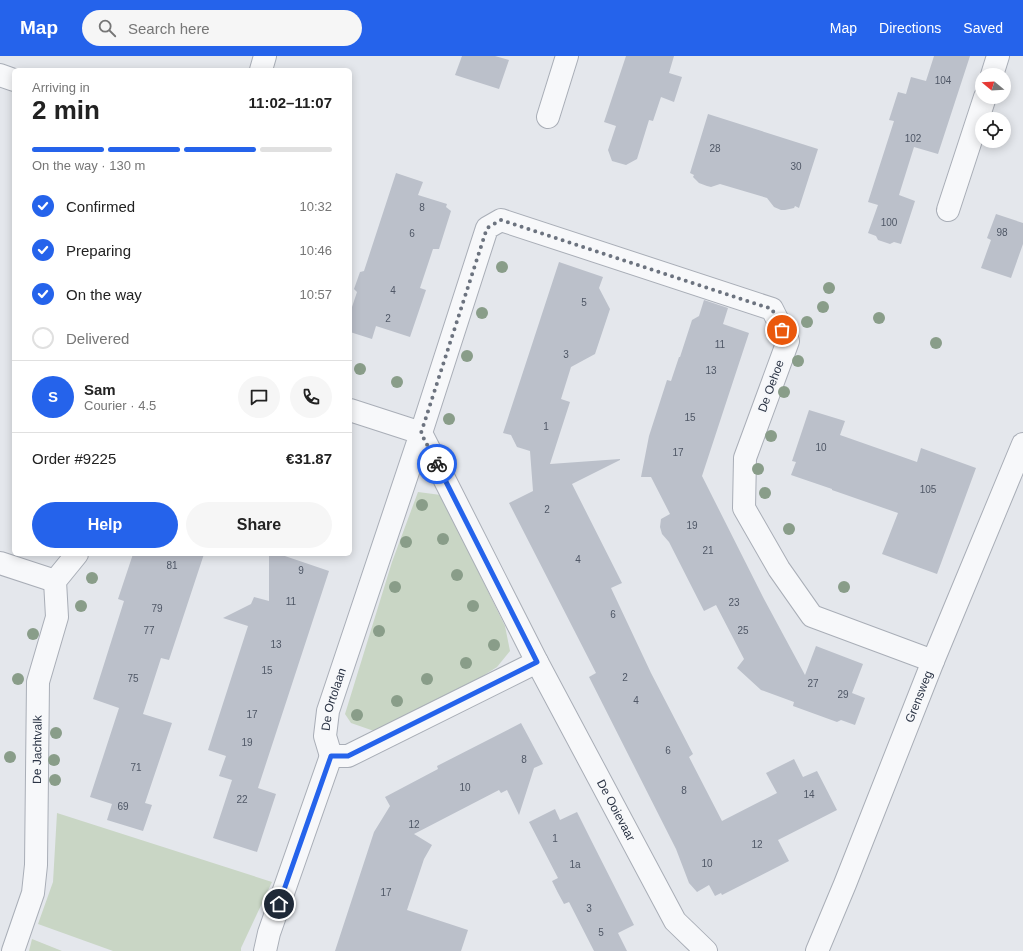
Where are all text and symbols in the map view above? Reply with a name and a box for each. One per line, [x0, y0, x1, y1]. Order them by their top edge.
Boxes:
search box [82, 10, 362, 46]
text: Map [20, 17, 58, 38]
icon: search [96, 17, 118, 39]
text: Search here [128, 20, 210, 37]
text: Map [830, 20, 857, 36]
text: Directions [879, 20, 941, 36]
text: Saved [963, 20, 1003, 36]
north arrow [975, 68, 1011, 104]
map controls [975, 68, 1011, 148]
house number: 104 [935, 75, 952, 86]
text: Arriving in [32, 80, 90, 95]
text: 11:02–11:07 [249, 94, 332, 111]
text: 2 min [32, 95, 100, 125]
button: locate [975, 112, 1011, 148]
house number: 102 [905, 133, 922, 144]
house number: 28 [709, 143, 721, 154]
text: On the way · 130 m [32, 158, 145, 173]
house number: 30 [790, 161, 802, 172]
icon: check [32, 195, 54, 217]
text: Confirmed [66, 198, 135, 215]
text: 10:32 [299, 199, 332, 214]
house number: 8 [419, 202, 425, 213]
house number: 100 [881, 217, 898, 228]
house number: 98 [996, 227, 1008, 238]
house number: 6 [409, 228, 415, 239]
icon: check [32, 239, 54, 261]
text: Preparing [66, 242, 131, 259]
text: 10:46 [299, 243, 332, 258]
icon: check [32, 283, 54, 305]
house number: 4 [390, 285, 396, 296]
text: On the way [66, 286, 142, 303]
text: 10:57 [299, 287, 332, 302]
house number: 5 [581, 297, 587, 308]
house number: 2 [385, 313, 391, 324]
pin [765, 313, 799, 347]
icon: bag [771, 319, 793, 341]
text: Delivered [66, 330, 129, 347]
house number: 11 [715, 339, 726, 350]
house number: 3 [563, 349, 569, 360]
street label: De Oehoe [755, 358, 787, 414]
house number: 13 [705, 365, 717, 376]
button: chat [238, 376, 280, 418]
button: phone [290, 376, 332, 418]
text: Sam [84, 381, 116, 398]
text: S [48, 388, 58, 405]
text: Courier · 4.5 [84, 398, 156, 413]
house number: 15 [684, 412, 696, 423]
house number: 1 [543, 421, 549, 432]
house number: 10 [815, 442, 827, 453]
courier [417, 444, 457, 484]
house number: 17 [672, 447, 684, 458]
text: Order #9225 [32, 450, 116, 467]
text: €31.87 [286, 450, 332, 467]
icon: bike [426, 453, 448, 475]
house number: 105 [920, 484, 937, 495]
button: Help [32, 502, 178, 548]
button: Share [186, 502, 332, 548]
house number: 2 [544, 504, 550, 515]
house number: 19 [686, 520, 698, 531]
house number: 21 [702, 545, 714, 556]
house number: 4 [575, 554, 581, 565]
house number: 81 [166, 560, 178, 571]
house number: 9 [298, 565, 304, 576]
house number: 11 [286, 596, 297, 607]
house number: 23 [728, 597, 740, 608]
house number: 79 [151, 603, 163, 614]
house number: 6 [610, 609, 616, 620]
house number: 77 [143, 625, 155, 636]
house number: 25 [737, 625, 749, 636]
house number: 13 [270, 639, 282, 650]
house number: 15 [261, 665, 273, 676]
street label: De Ortolaan [319, 666, 349, 732]
street label: Grensweg [902, 669, 935, 725]
house number: 2 [622, 672, 628, 683]
house number: 75 [127, 673, 139, 684]
house number: 27 [807, 678, 819, 689]
house number: 29 [837, 689, 849, 700]
house number: 4 [633, 695, 639, 706]
house number: 17 [246, 709, 258, 720]
street label: De Jachtvalk [30, 714, 45, 784]
house number: 19 [241, 737, 253, 748]
house number: 6 [665, 745, 671, 756]
house number: 8 [521, 754, 527, 765]
house number: 71 [130, 762, 142, 773]
street label: De Ooievaar [594, 777, 638, 843]
house number: 10 [459, 782, 471, 793]
house number: 8 [681, 785, 687, 796]
house number: 14 [803, 789, 815, 800]
house number: 22 [236, 794, 248, 805]
house number: 69 [117, 801, 129, 812]
house number: 12 [408, 819, 420, 830]
house number: 1 [552, 833, 558, 844]
house number: 12 [751, 839, 763, 850]
house number: 10 [701, 858, 713, 869]
house number: 1a [569, 859, 581, 870]
pin [262, 887, 296, 921]
house number: 17 [380, 887, 392, 898]
icon: home [268, 893, 290, 915]
house number: 3 [586, 903, 592, 914]
house number: 5 [598, 927, 604, 938]

